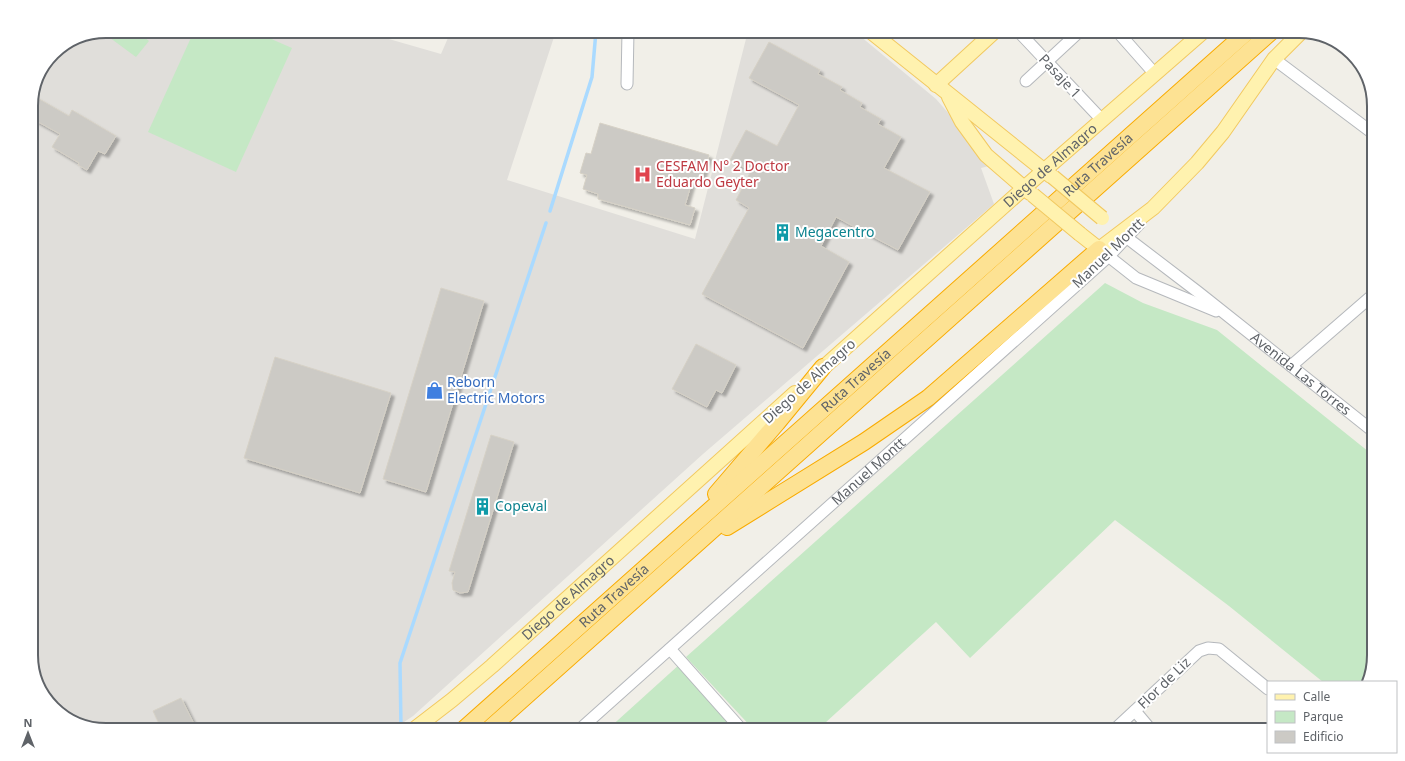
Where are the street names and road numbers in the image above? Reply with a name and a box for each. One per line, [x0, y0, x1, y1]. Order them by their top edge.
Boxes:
street label: Pasaje 1 [1035, 49, 1086, 102]
street label: Diego de Almagro [999, 119, 1101, 211]
street label: Ruta Travesía [1058, 128, 1137, 201]
street label: Manuel Montt [1068, 214, 1148, 292]
street label: Avenida Las Torres [1247, 328, 1355, 419]
street label: Diego de Almagro [758, 334, 859, 427]
street label: Ruta Travesía [816, 344, 895, 416]
street label: Manuel Montt [827, 433, 909, 509]
street label: Diego de Almagro [517, 550, 618, 644]
street label: Ruta Travesía [574, 559, 653, 632]
street label: Flor de Liz [1133, 652, 1194, 713]

